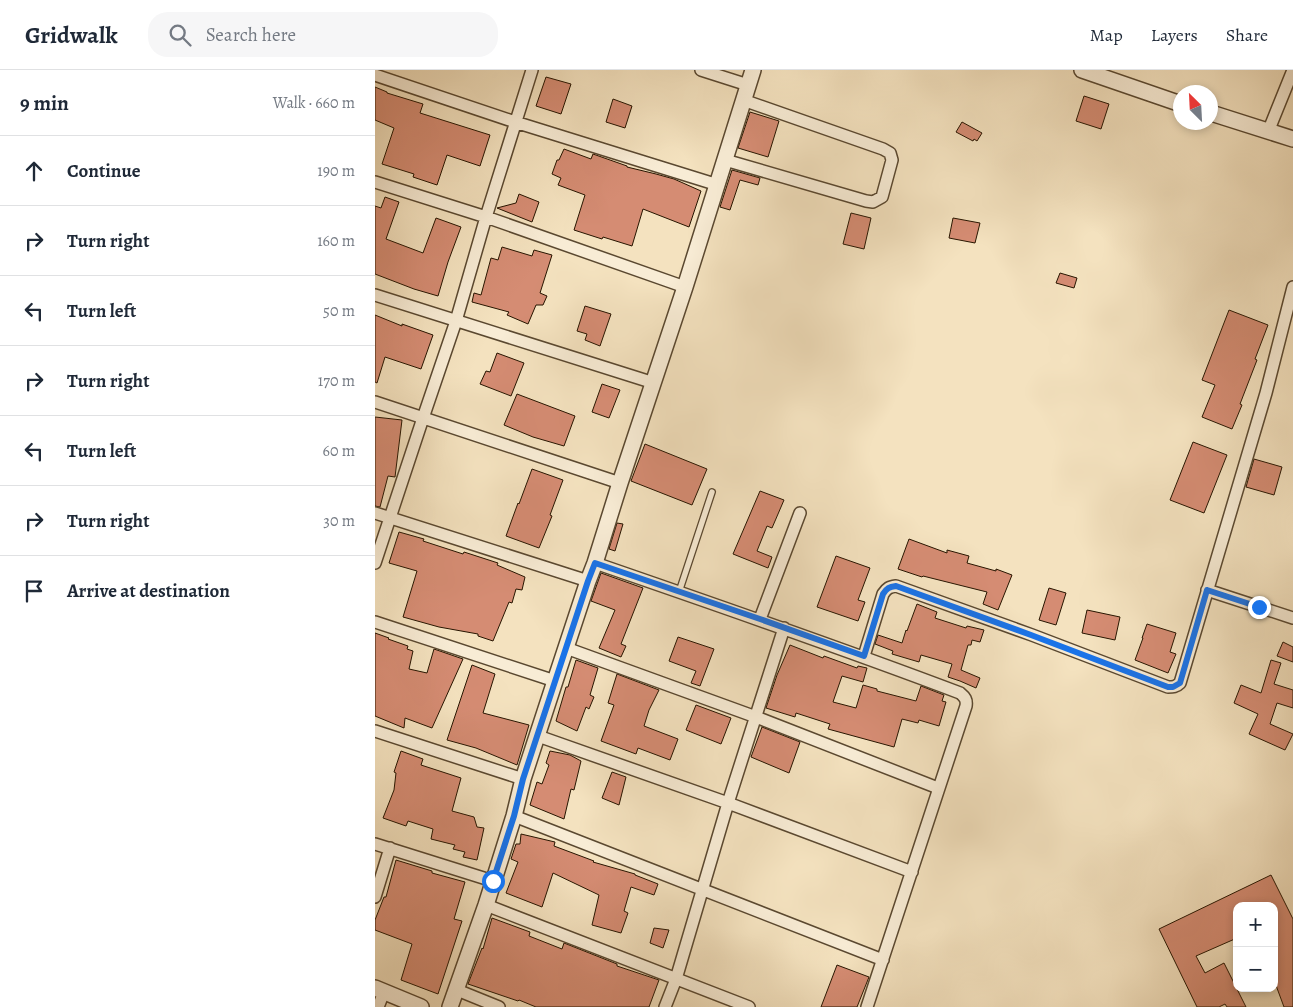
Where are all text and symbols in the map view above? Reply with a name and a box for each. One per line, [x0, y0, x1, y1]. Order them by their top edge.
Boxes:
search box [148, 12, 498, 57]
text: Gridwalk [25, 19, 118, 51]
icon: search [166, 21, 194, 49]
text: Search here [206, 22, 296, 48]
text: Map [1090, 23, 1123, 47]
text: Layers [1151, 23, 1198, 47]
text: Share [1226, 23, 1268, 47]
north arrow [1173, 85, 1218, 130]
text: 9 min [20, 89, 69, 117]
text: Walk · 660 m [273, 92, 355, 114]
icon: ahead [20, 157, 48, 185]
text: Continue [67, 158, 141, 184]
text: 190 m [317, 160, 355, 182]
icon: right [20, 227, 48, 255]
text: Turn right [67, 228, 149, 254]
text: 160 m [317, 230, 355, 252]
icon: left [20, 297, 48, 325]
text: Turn left [67, 298, 136, 324]
text: 50 m [323, 300, 355, 322]
icon: right [20, 367, 48, 395]
text: Turn right [67, 368, 149, 394]
text: 170 m [318, 370, 355, 392]
icon: left [20, 437, 48, 465]
text: Turn left [67, 438, 136, 464]
text: 60 m [323, 440, 355, 462]
icon: right [20, 507, 48, 535]
text: Turn right [67, 508, 149, 534]
text: 30 m [323, 510, 355, 532]
icon: arrive [20, 577, 48, 605]
text: Arrive at destination [67, 578, 230, 604]
route end [1248, 596, 1271, 619]
route start [482, 870, 505, 893]
map controls [1233, 902, 1278, 992]
button: + [1233, 902, 1278, 947]
button: − [1233, 947, 1278, 992]

